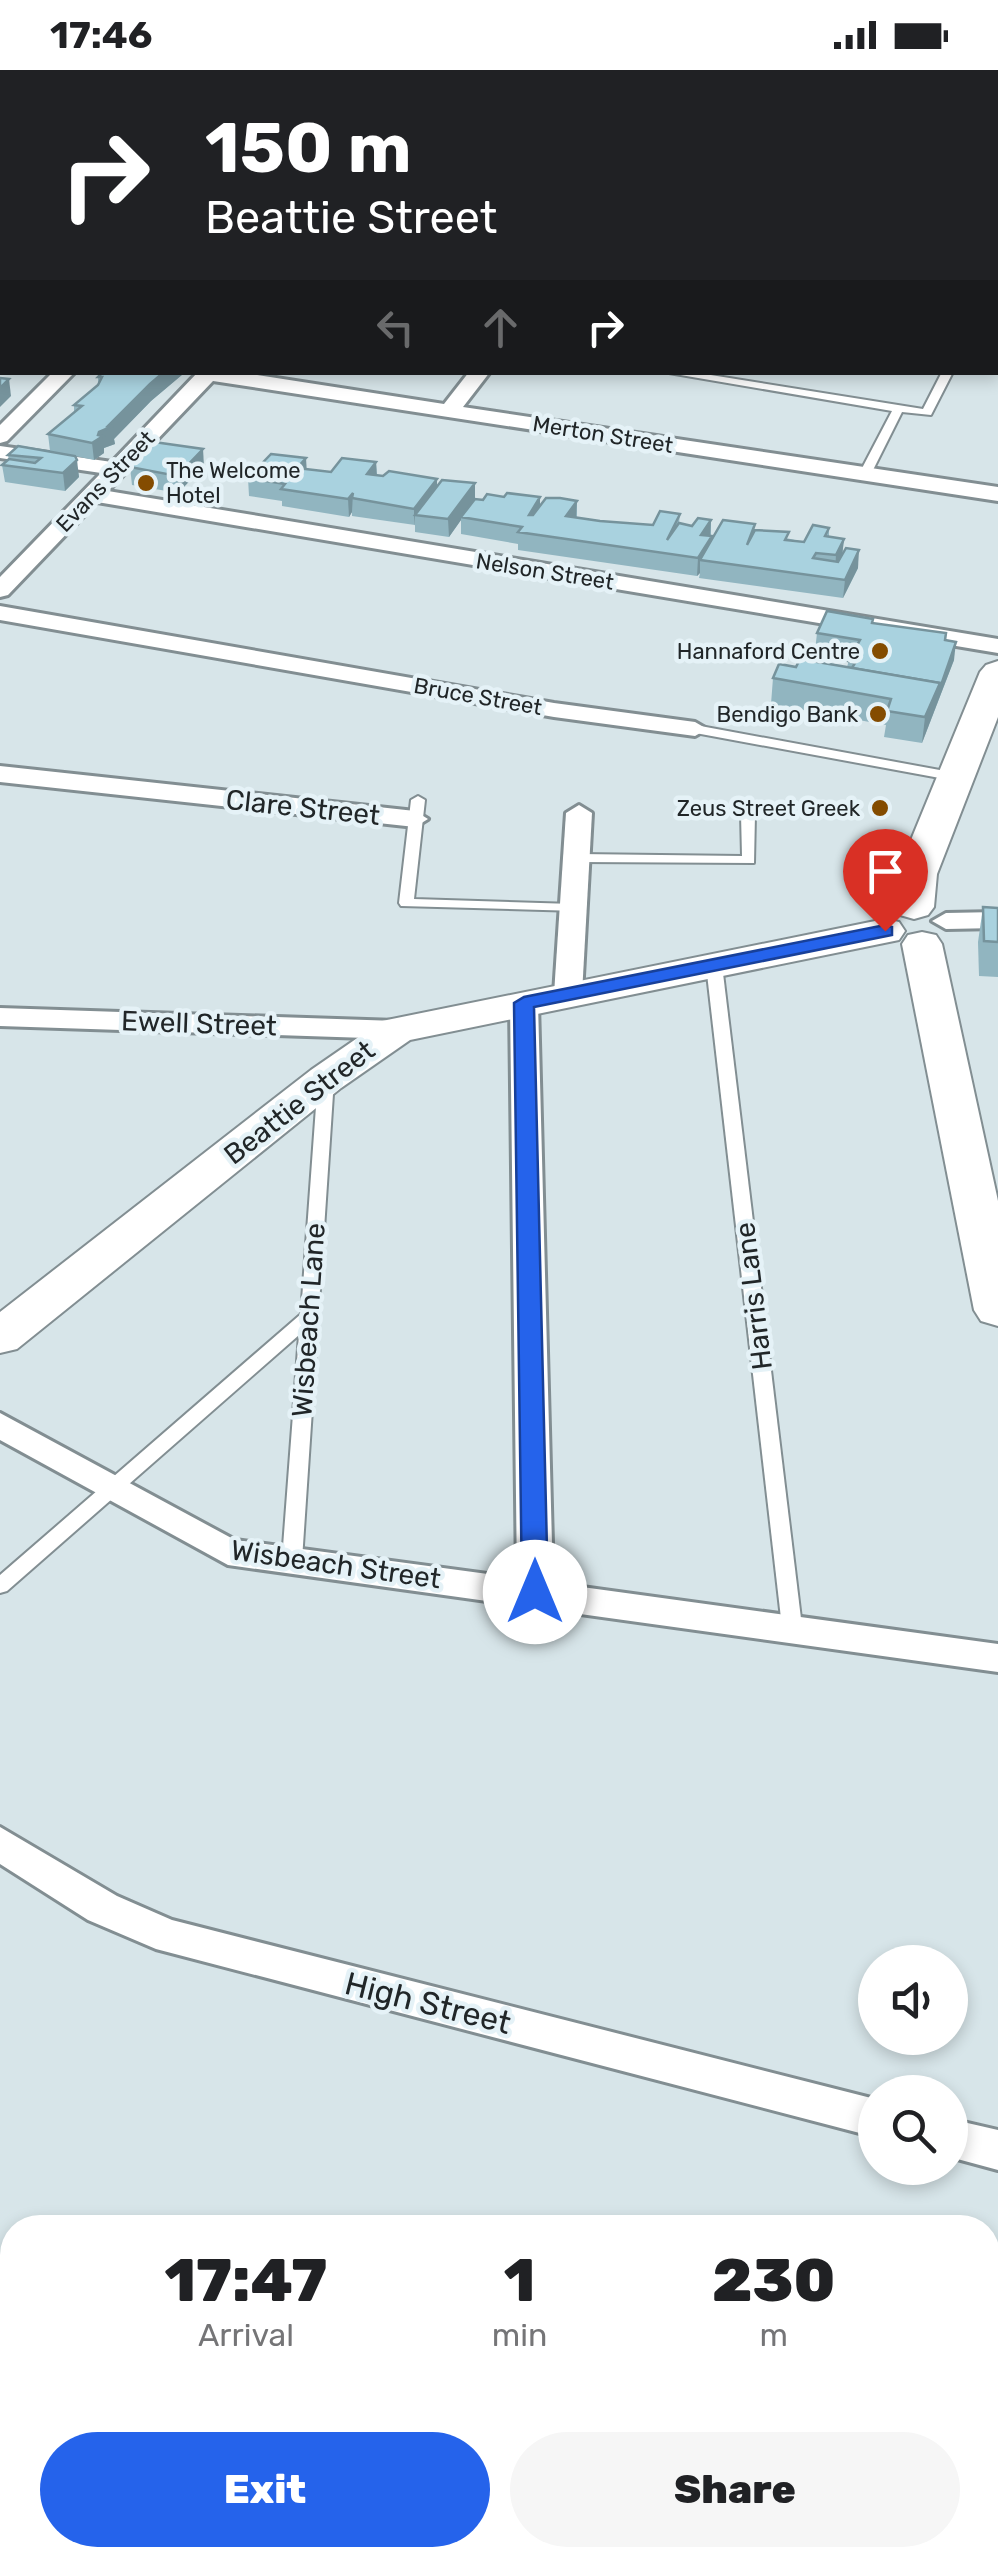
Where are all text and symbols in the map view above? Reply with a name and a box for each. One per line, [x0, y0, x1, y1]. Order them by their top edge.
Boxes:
text: 17:46 [50, 12, 152, 58]
text: 150 m [205, 107, 412, 190]
icon: right [40, 110, 170, 240]
text: Beattie Street [205, 191, 497, 244]
icon: left [368, 300, 423, 355]
icon: ahead [473, 300, 528, 355]
icon: right [578, 300, 633, 355]
street label: Merton Street [531, 410, 675, 459]
street label: Evans Street [50, 425, 161, 538]
place label: The Welcome Hotel [166, 457, 301, 509]
marker: The Welcome Hotel [135, 472, 157, 494]
street label: Nelson Street [474, 547, 616, 596]
place label: Hannaford Centre [677, 638, 860, 665]
marker: Hannaford Centre [869, 640, 891, 662]
street label: Bruce Street [412, 672, 545, 721]
place label: Bendigo Bank [717, 701, 859, 728]
marker: Bendigo Bank [867, 703, 889, 725]
street label: Clare Street [224, 783, 382, 832]
place label: Zeus Street Greek [677, 795, 861, 822]
marker: Zeus Street Greek [869, 797, 891, 819]
pin [843, 829, 928, 932]
icon: arrive [858, 844, 913, 899]
street label: Ewell Street [121, 1004, 278, 1043]
street label: Beattie Street [217, 1033, 381, 1171]
street label: Harris Lane [728, 1220, 779, 1372]
street label: Wisbeach Lane [285, 1222, 332, 1418]
street label: Wisbeach Street [229, 1533, 443, 1596]
position arrow [483, 1540, 587, 1644]
map controls [858, 1945, 968, 2185]
button: sound [858, 1945, 968, 2055]
street label: High Street [341, 1964, 515, 2042]
button: search [858, 2075, 968, 2185]
text: 17:47 [164, 2245, 327, 2316]
text: 1 [504, 2245, 535, 2316]
text: 230 [712, 2245, 836, 2316]
text: Arrival [198, 2316, 294, 2354]
text: min [492, 2316, 547, 2354]
text: m [759, 2316, 788, 2354]
button: Exit [40, 2432, 490, 2547]
button: Share [510, 2432, 960, 2547]

